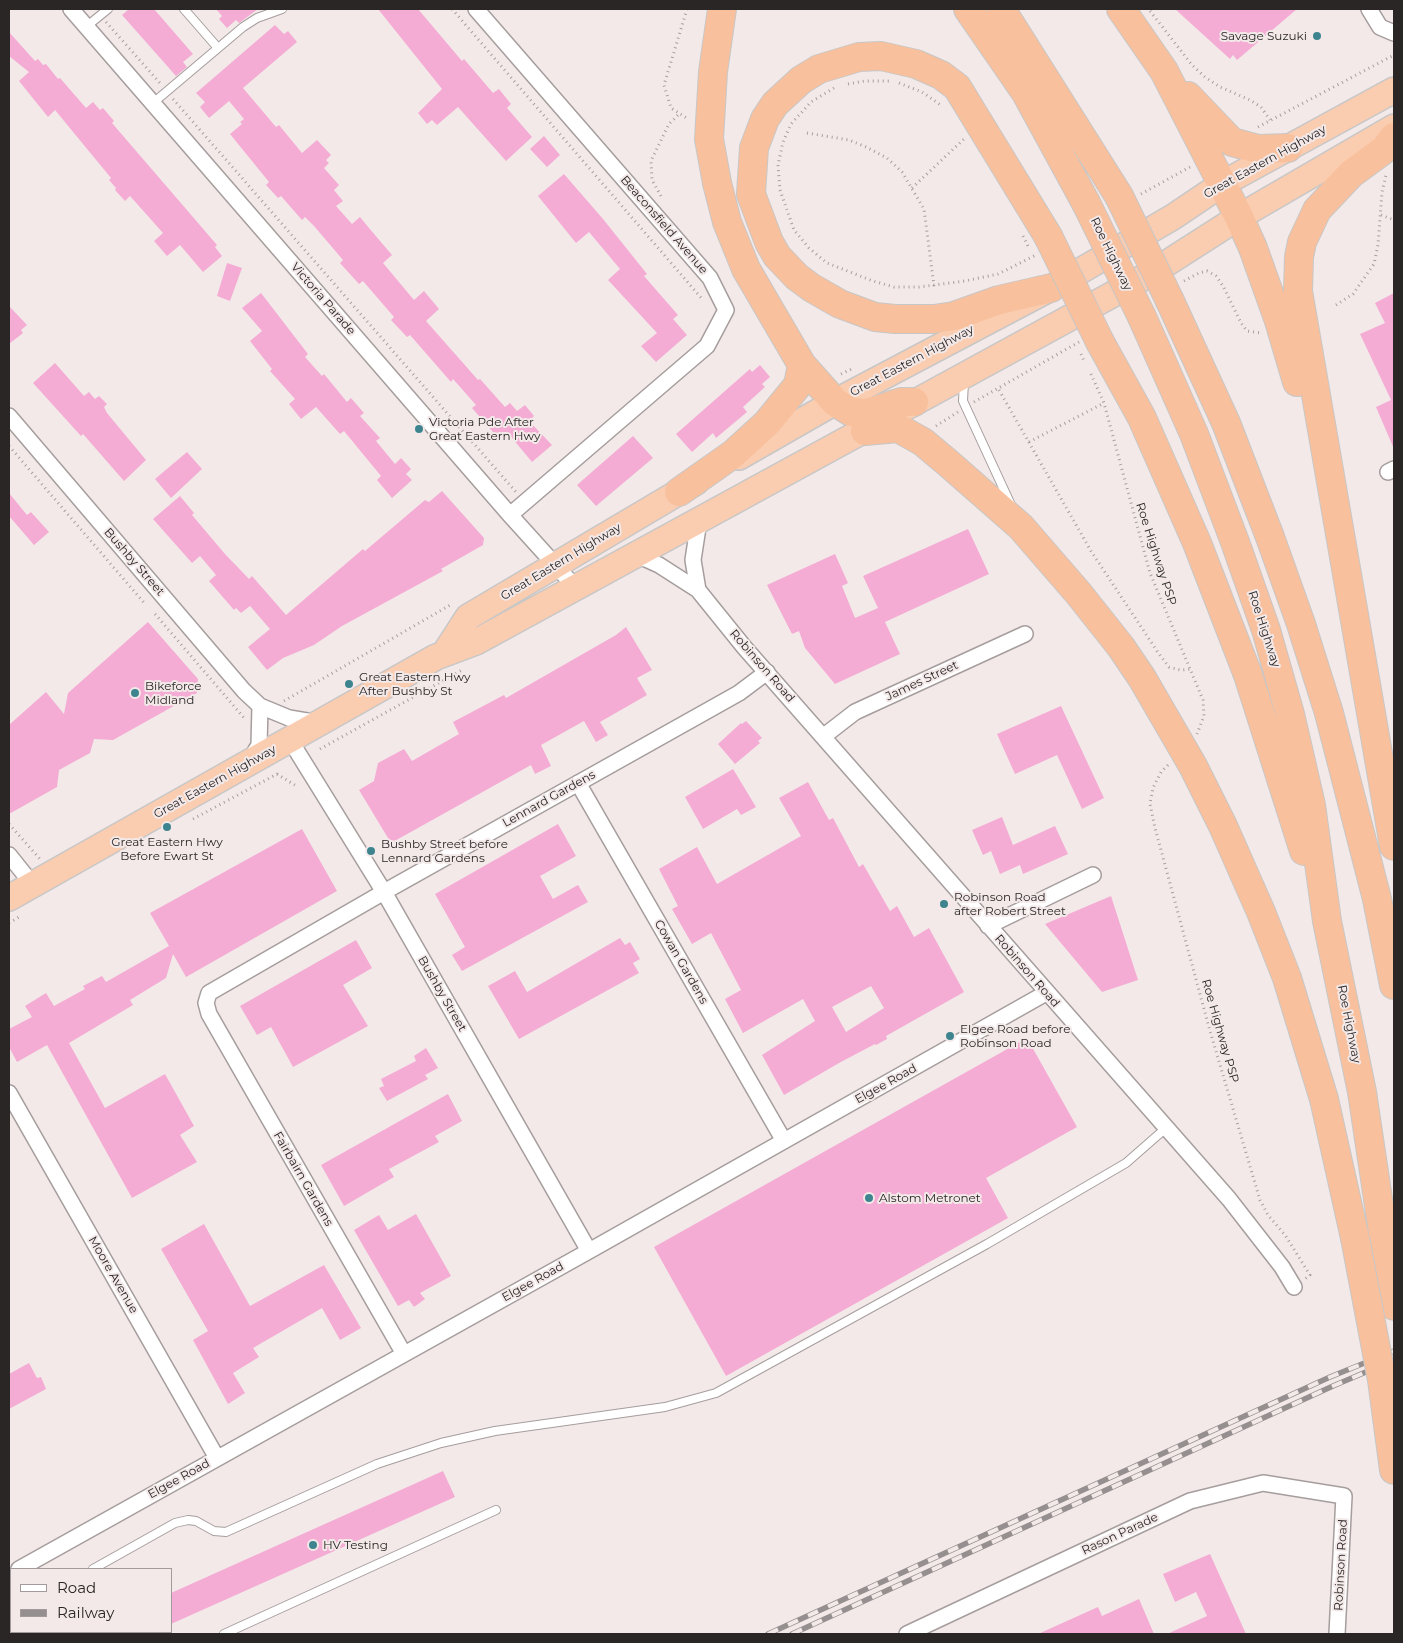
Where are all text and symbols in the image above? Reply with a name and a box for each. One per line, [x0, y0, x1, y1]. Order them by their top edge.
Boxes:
place label: Savage Suzuki [1221, 29, 1307, 43]
marker: Savage Suzuki [1311, 30, 1323, 42]
street label: Great Eastern Highway [1201, 122, 1329, 202]
street label: Beaconsfield Avenue [617, 173, 711, 277]
street label: Roe Highway [1087, 215, 1135, 293]
street label: Victoria Parade [288, 260, 358, 338]
street label: Great Eastern Highway [848, 322, 976, 400]
place label: Victoria Pde After Great Eastern Hwy [429, 415, 541, 443]
marker: Victoria Pde After Great Eastern Hwy [413, 423, 425, 435]
street label: Roe Highway PSP [1133, 501, 1179, 607]
street label: Great Eastern Highway [498, 520, 624, 604]
street label: Bushby Street [101, 525, 167, 599]
street label: Roe Highway [1245, 589, 1283, 669]
street label: Robinson Road [726, 627, 798, 705]
street label: James Street [883, 658, 961, 704]
place label: Great Eastern Hwy After Bushby St [359, 670, 471, 698]
marker: Great Eastern Hwy After Bushby St [343, 678, 355, 690]
place label: Bikeforce Midland [145, 679, 201, 707]
marker: Bikeforce Midland [129, 687, 141, 699]
street label: Great Eastern Highway [151, 742, 279, 822]
street label: Lennard Gardens [500, 768, 598, 830]
marker: Great Eastern Hwy Before Ewart St [161, 821, 173, 833]
place label: Great Eastern Hwy Before Ewart St [111, 835, 223, 863]
place label: Bushby Street before Lennard Gardens [381, 837, 508, 865]
marker: Bushby Street before Lennard Gardens [365, 845, 377, 857]
place label: Robinson Road after Robert Street [954, 890, 1066, 918]
marker: Robinson Road after Robert Street [938, 898, 950, 910]
street label: Cowan Gardens [651, 917, 711, 1007]
street label: Robinson Road [991, 932, 1063, 1010]
street label: Bushby Street [415, 954, 469, 1034]
street label: Roe Highway PSP [1198, 977, 1242, 1085]
street label: Roe Highway [1334, 984, 1364, 1064]
place label: Elgee Road before Robinson Road [960, 1022, 1070, 1050]
marker: Elgee Road before Robinson Road [944, 1030, 956, 1042]
street label: Elgee Road [853, 1061, 919, 1107]
street label: Fairbairn Gardens [270, 1129, 336, 1229]
place label: Alstom Metronet [879, 1191, 981, 1205]
marker: Alstom Metronet [863, 1192, 875, 1204]
street label: Moore Avenue [85, 1234, 141, 1316]
street label: Elgee Road [500, 1259, 566, 1305]
street label: Elgee Road [146, 1456, 212, 1502]
street label: Rason Parade [1080, 1510, 1160, 1558]
street label: Robinson Road [1331, 1519, 1351, 1611]
place label: HV Testing [323, 1538, 388, 1552]
marker: HV Testing [307, 1539, 319, 1551]
legend [10, 1568, 172, 1633]
text: Road [57, 1578, 96, 1597]
text: Railway [57, 1603, 114, 1622]

